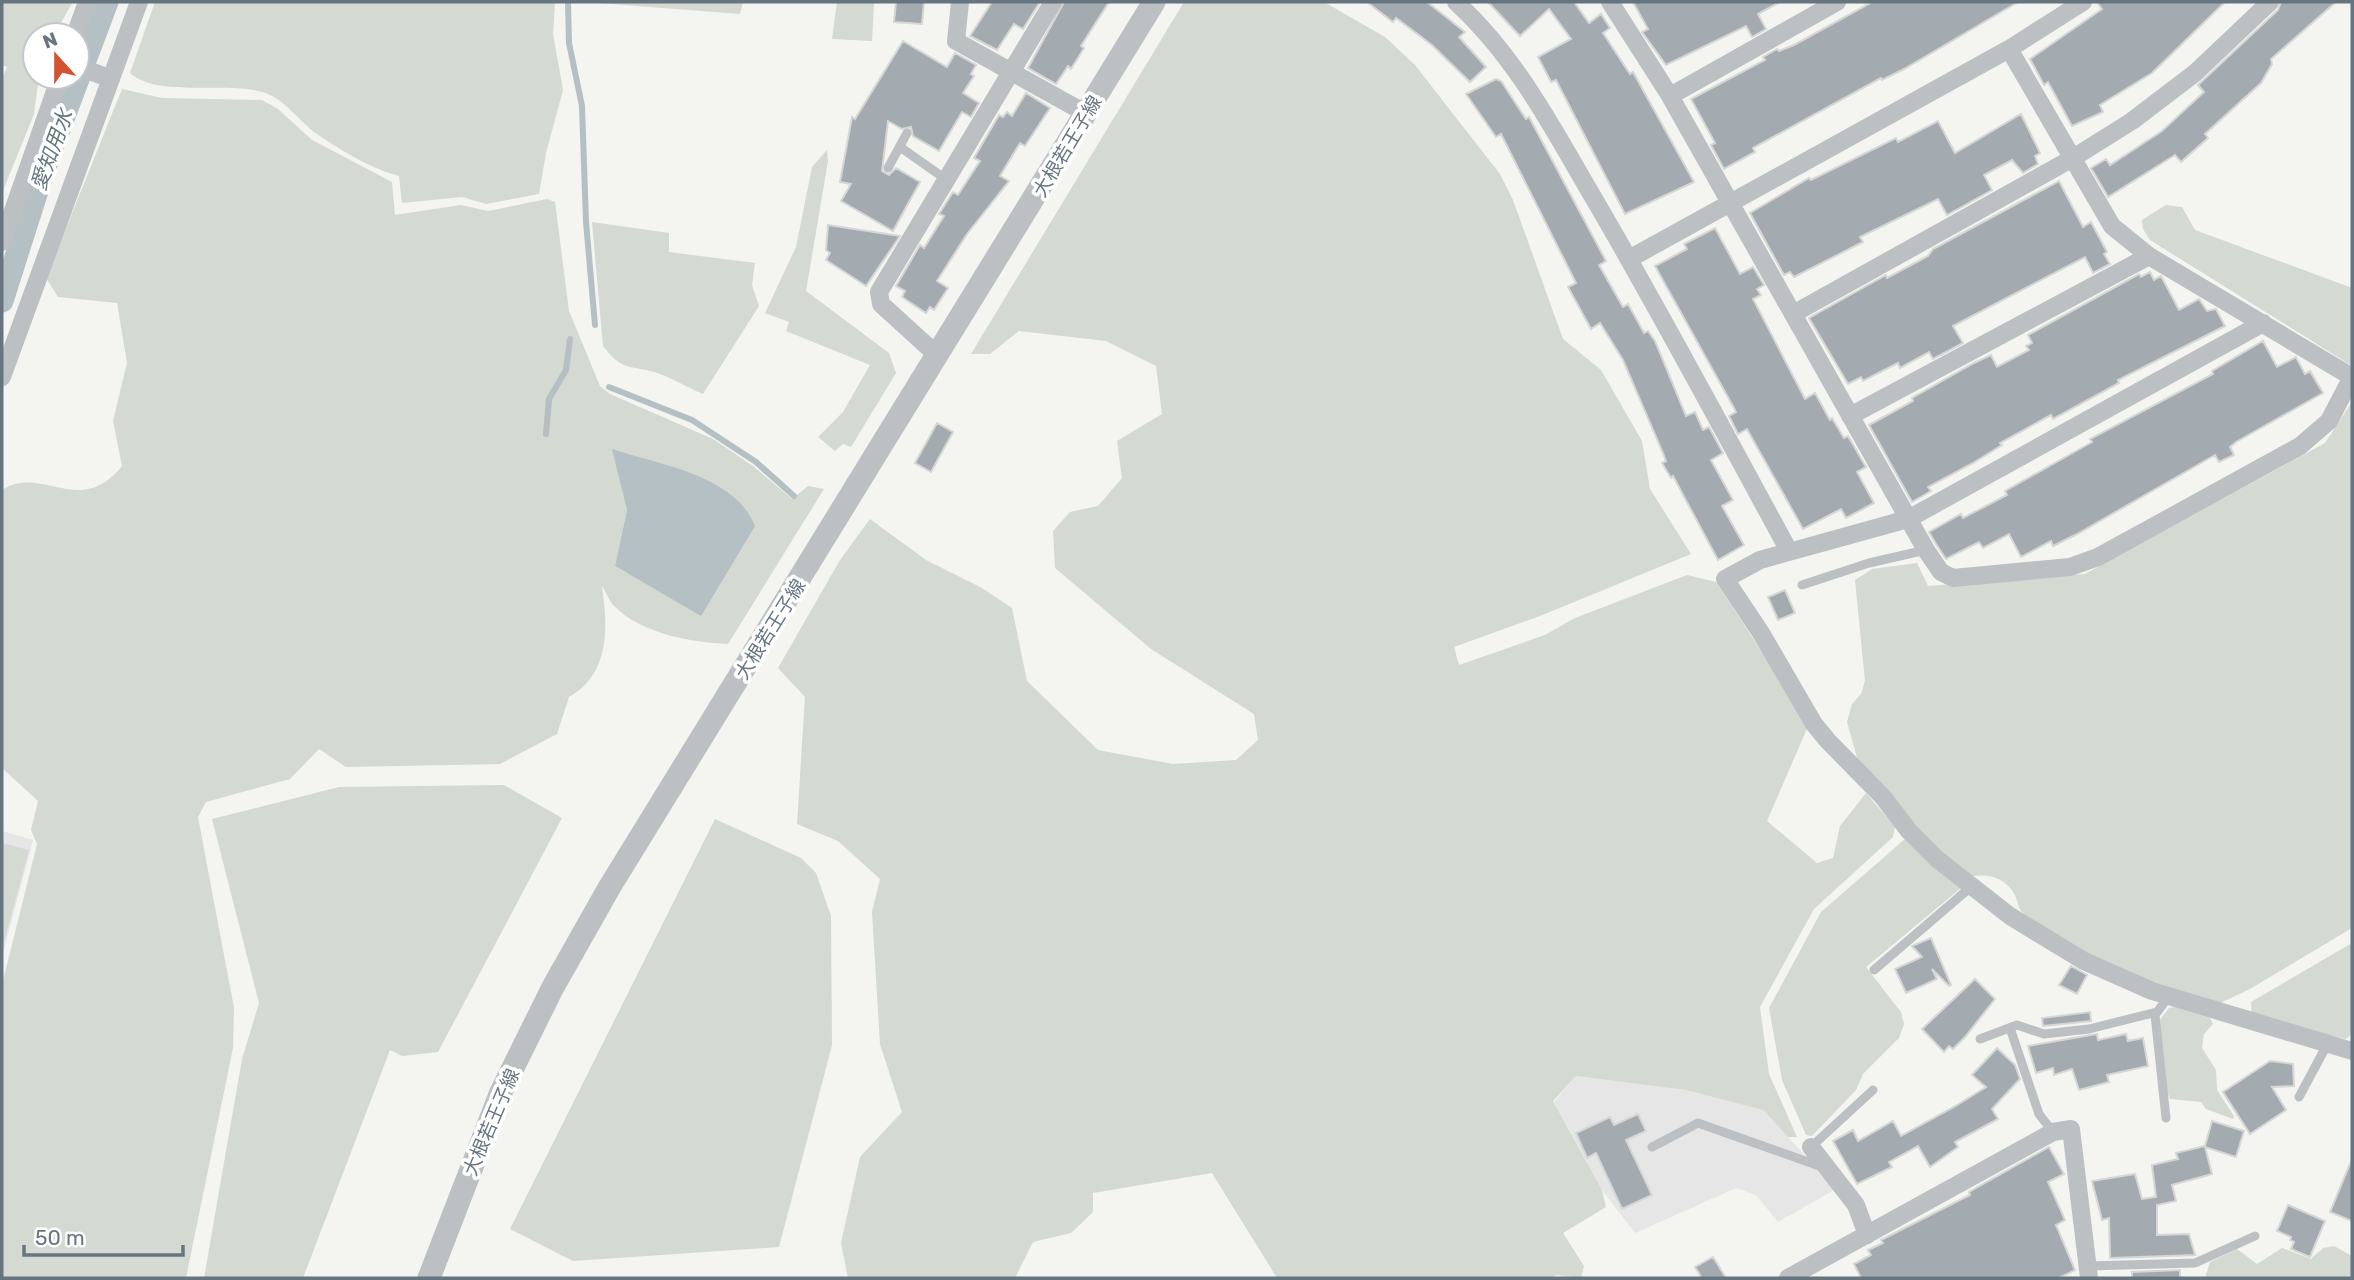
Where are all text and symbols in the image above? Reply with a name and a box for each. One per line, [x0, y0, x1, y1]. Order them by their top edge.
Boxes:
north arrow [21, 21, 91, 91]
text: N [40, 27, 61, 54]
street label: 大根若王子線 [1028, 91, 1107, 201]
water label: 愛知用水 [25, 104, 78, 194]
street label: 大根若王子線 [730, 575, 810, 684]
street label: 大根若王子線 [459, 1065, 524, 1179]
scale bar [24, 1214, 184, 1258]
text: 50 m [35, 1225, 85, 1250]

